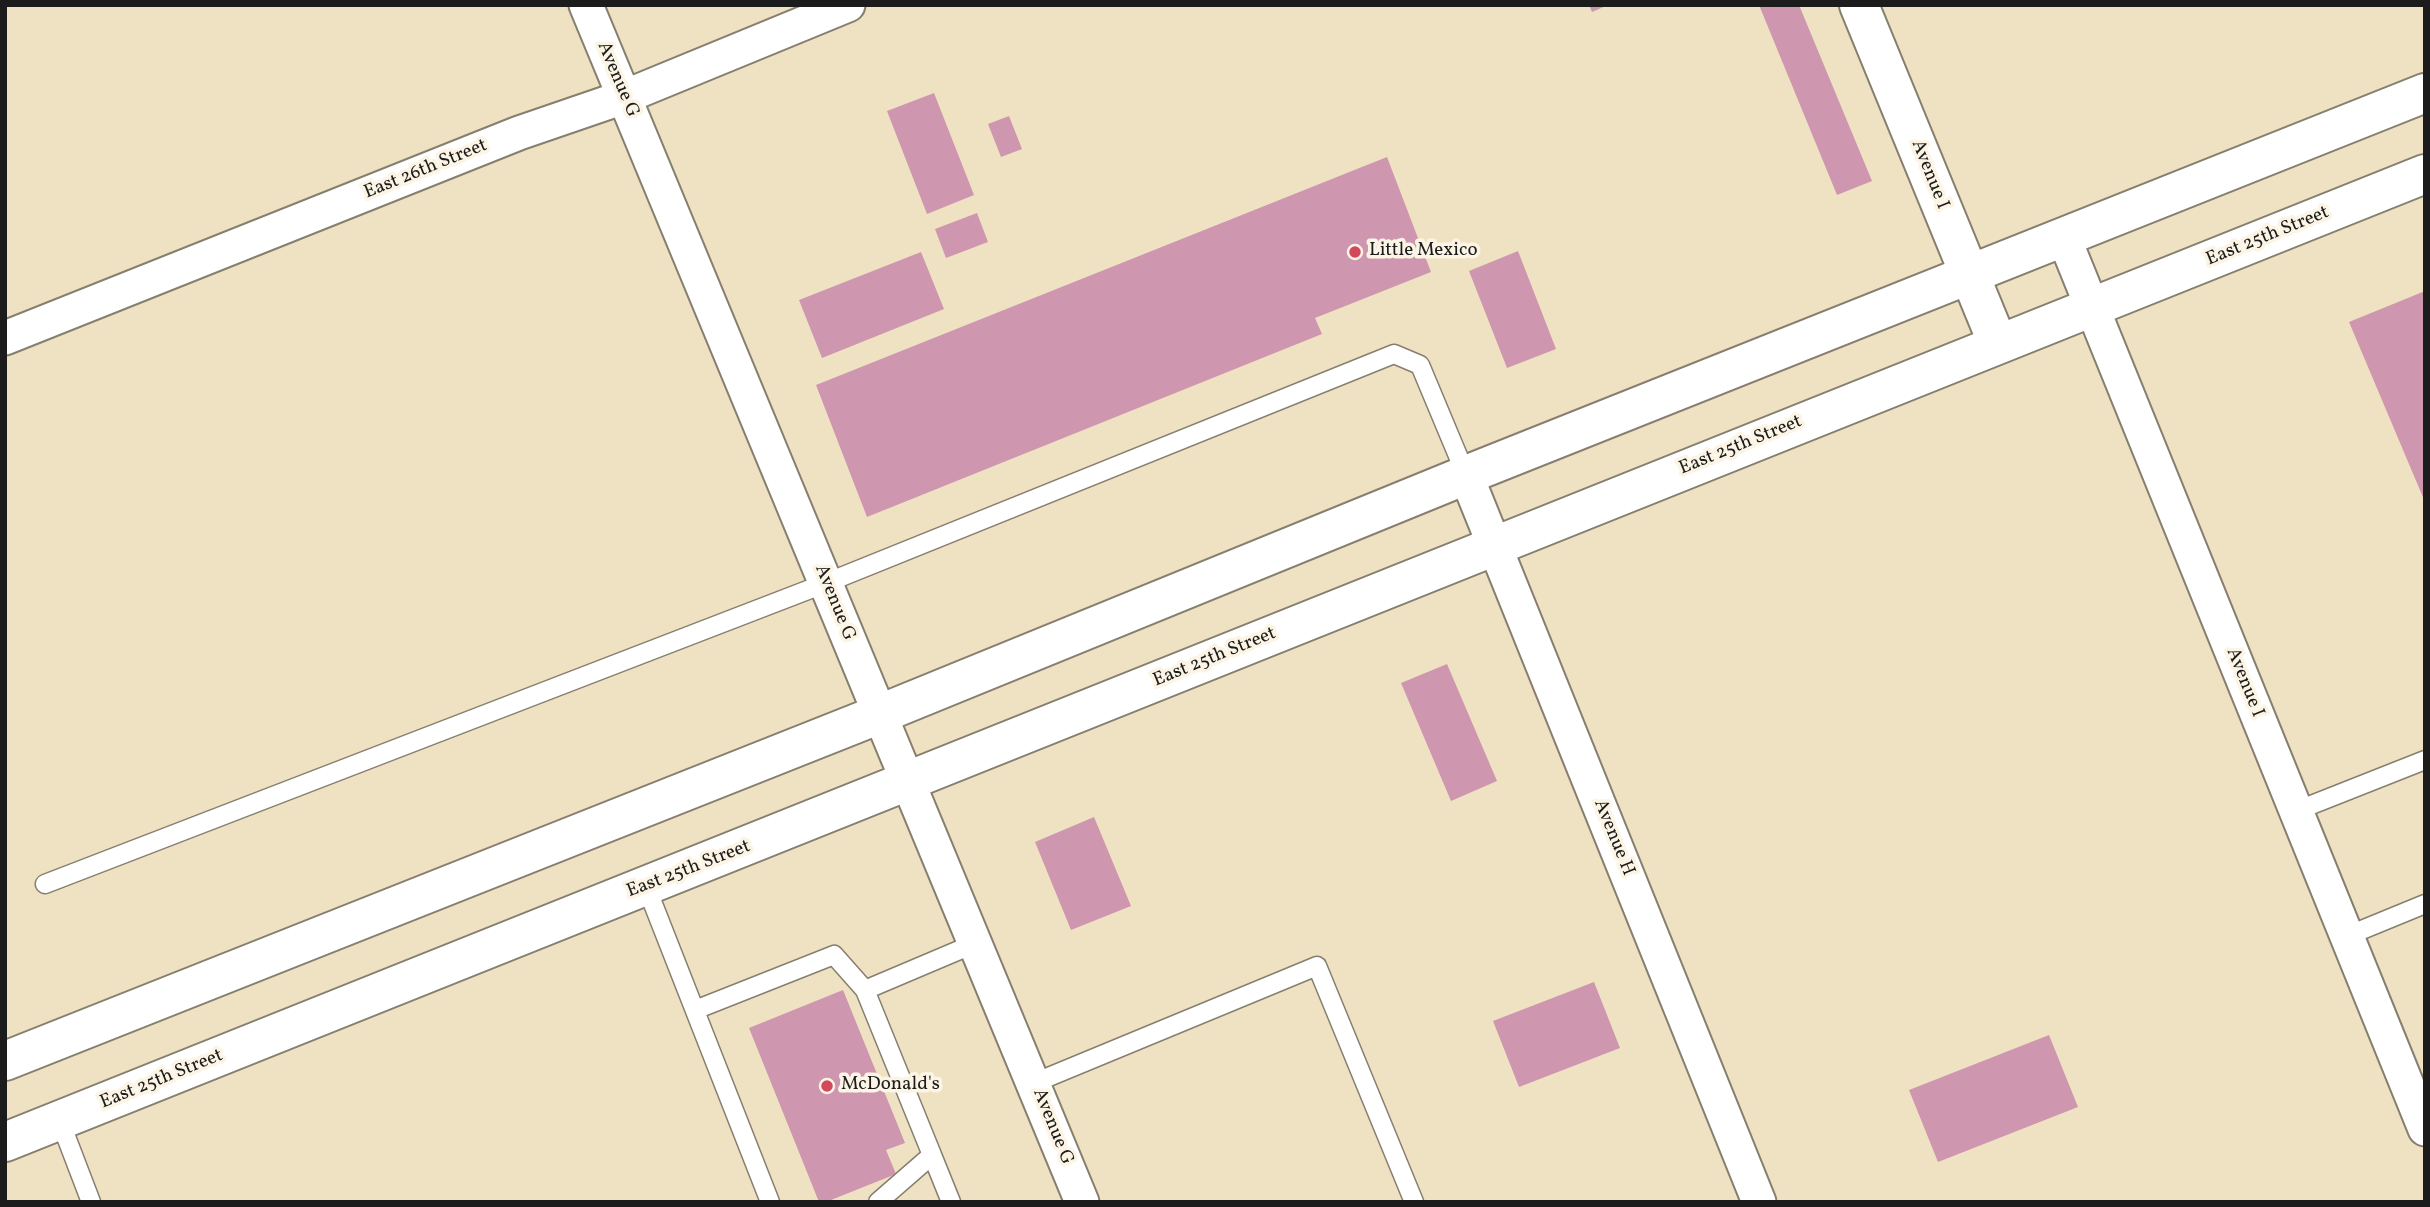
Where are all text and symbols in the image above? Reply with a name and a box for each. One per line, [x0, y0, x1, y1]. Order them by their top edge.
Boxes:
street label: Avenue G [591, 39, 643, 121]
street label: East 26th Street [361, 135, 491, 205]
street label: Avenue I [1905, 137, 1953, 213]
street label: East 25th Street [2203, 202, 2333, 272]
place label: Little Mexico [1369, 241, 1478, 263]
marker: Little Mexico [1347, 244, 1363, 260]
street label: East 25th Street [1676, 411, 1806, 481]
street label: Avenue G [808, 562, 860, 644]
street label: East 25th Street [1150, 623, 1280, 693]
street label: Avenue I [2220, 645, 2268, 721]
street label: Avenue H [1587, 797, 1639, 879]
street label: East 25th Street [624, 836, 754, 904]
street label: East 25th Street [97, 1045, 227, 1115]
place label: McDonald's [841, 1075, 940, 1097]
marker: McDonald's [819, 1078, 835, 1094]
street label: Avenue G [1026, 1086, 1078, 1168]

